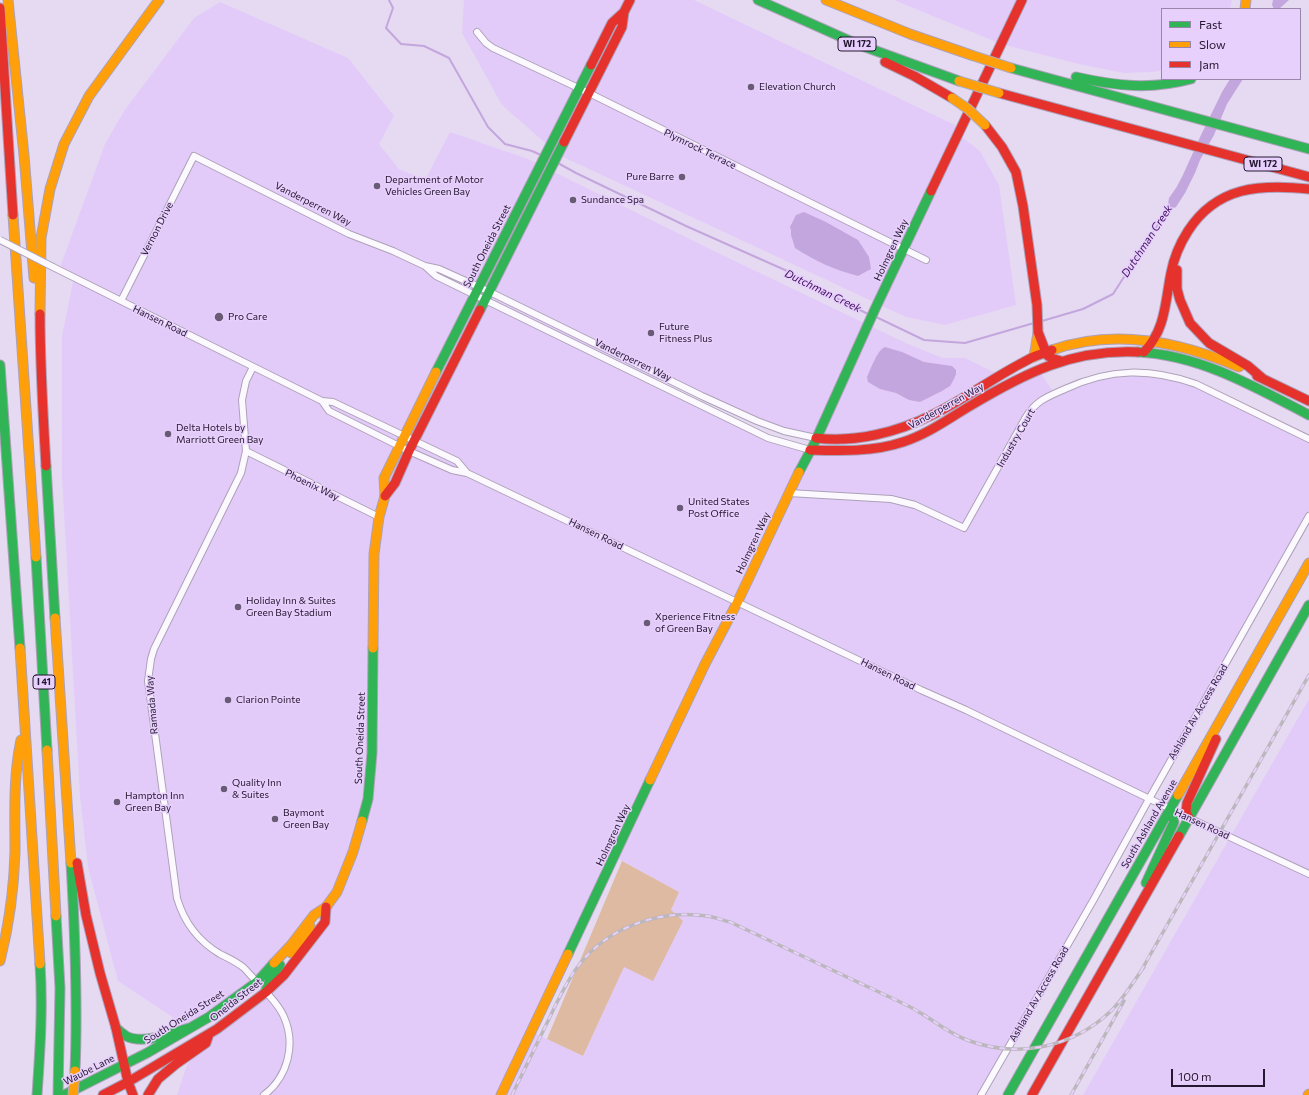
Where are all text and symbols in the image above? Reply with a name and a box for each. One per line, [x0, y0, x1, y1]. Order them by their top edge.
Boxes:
legend [1161, 8, 1301, 80]
text: Fast [1199, 17, 1222, 31]
road number: WI 172 [838, 37, 876, 51]
text: Slow [1199, 37, 1226, 51]
text: Jam [1199, 57, 1219, 71]
place label: Elevation Church [759, 81, 836, 93]
marker: Elevation Church [746, 82, 756, 92]
street label: Plymrock Terrace [662, 126, 738, 172]
road number: WI 172 [1244, 157, 1282, 171]
place label: Pure Barre [626, 171, 674, 183]
marker: Pure Barre [677, 172, 687, 182]
place label: Department of Motor Vehicles Green Bay [385, 174, 484, 198]
street label: Vanderperren Way [273, 180, 353, 228]
marker: Department of Motor Vehicles Green Bay [372, 181, 382, 191]
place label: Sundance Spa [581, 194, 644, 206]
marker: Sundance Spa [568, 195, 578, 205]
street label: Vernon Drive [138, 200, 176, 258]
street label: South Oneida Street [461, 202, 513, 290]
water label: Dutchman Creek [1119, 202, 1175, 280]
street label: Holmgren Way [871, 217, 911, 283]
water label: Dutchman Creek [783, 267, 863, 315]
street label: Hansen Road [131, 303, 189, 339]
marker: Pro Care [213, 311, 225, 323]
place label: Pro Care [228, 311, 267, 323]
place label: Future Fitness Plus [659, 321, 712, 344]
marker: Future Fitness Plus [646, 328, 656, 338]
street label: Vanderperren Way [593, 336, 673, 384]
street label: Vanderperren Way [906, 380, 986, 432]
street label: Industry Court [994, 406, 1038, 470]
place label: Delta Hotels by Marriott Green Bay [176, 422, 263, 446]
marker: Delta Hotels by Marriott Green Bay [163, 429, 173, 439]
street label: Phoenix Way [283, 467, 341, 503]
place label: United States Post Office [688, 496, 750, 520]
marker: United States Post Office [675, 503, 685, 513]
street label: Holmgren Way [733, 510, 773, 576]
street label: Hansen Road [567, 516, 625, 552]
place label: Holiday Inn & Suites Green Bay Stadium [246, 595, 336, 618]
marker: Holiday Inn & Suites Green Bay Stadium [233, 602, 243, 612]
place label: Xperience Fitness of Green Bay [655, 611, 735, 634]
marker: Xperience Fitness of Green Bay [642, 618, 652, 628]
street label: Hansen Road [859, 656, 917, 692]
street label: Ashland Av Access Road [1166, 662, 1230, 762]
road number: I 41 [33, 675, 55, 689]
street label: Ramada Way [143, 675, 161, 735]
street label: South Oneida Street [352, 692, 368, 784]
place label: Clarion Pointe [236, 694, 300, 706]
marker: Clarion Pointe [223, 695, 233, 705]
place label: Quality Inn & Suites [232, 777, 282, 800]
street label: South Ashland Avenue [1119, 777, 1179, 871]
marker: Quality Inn & Suites [219, 784, 229, 794]
place label: Hampton Inn Green Bay [125, 790, 184, 814]
marker: Hampton Inn Green Bay [112, 797, 122, 807]
street label: Holmgren Way [593, 802, 633, 868]
street label: Hansen Road [1173, 806, 1231, 842]
place label: Baymont Green Bay [283, 807, 329, 830]
marker: Baymont Green Bay [270, 814, 280, 824]
street label: Ashland Av Access Road [1007, 944, 1071, 1044]
street label: Oneida Street [208, 976, 264, 1024]
street label: South Oneida Street [142, 988, 226, 1046]
street label: Waube Lane [62, 1052, 116, 1088]
scale bar [1173, 1061, 1267, 1087]
text: 100 m [1178, 1069, 1212, 1083]

